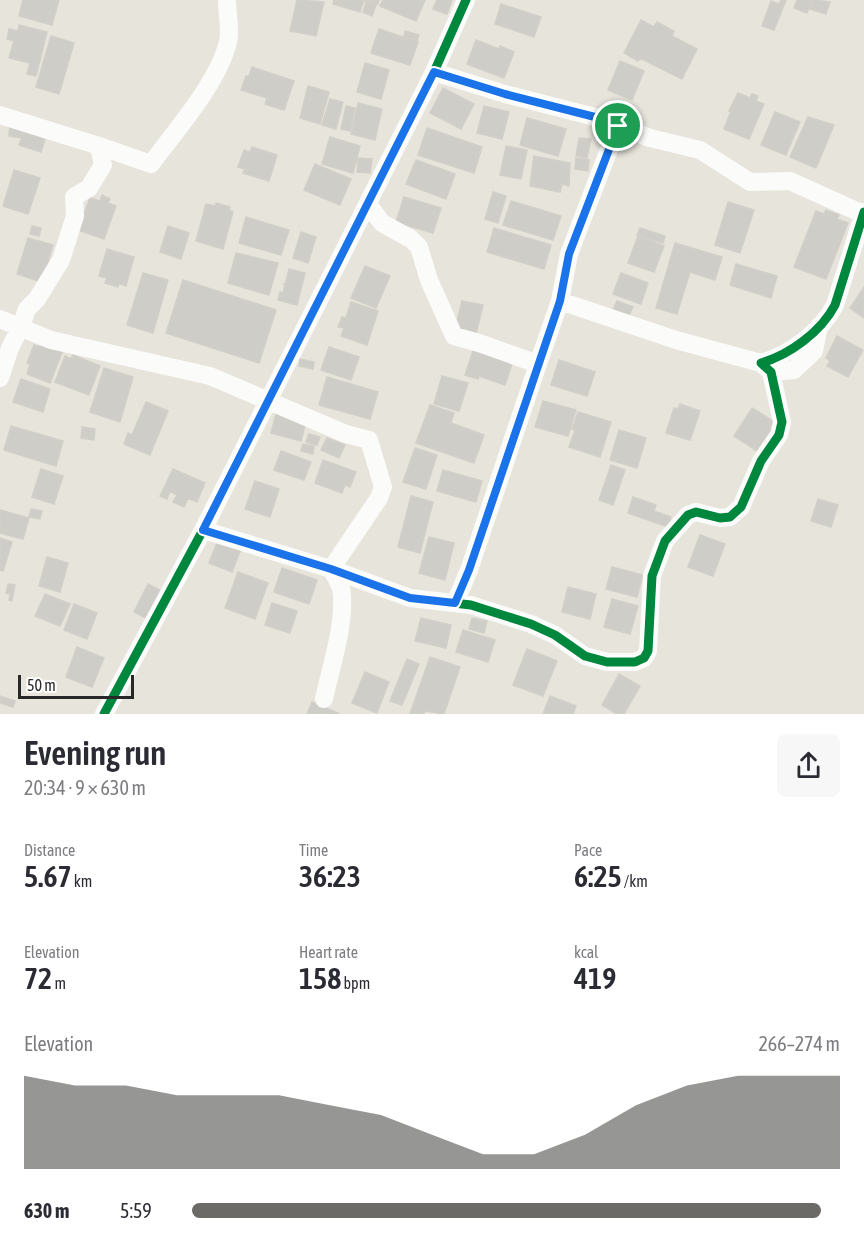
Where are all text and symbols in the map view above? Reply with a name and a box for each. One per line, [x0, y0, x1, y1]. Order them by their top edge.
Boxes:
pin [592, 100, 643, 151]
icon: arrive [601, 109, 634, 142]
scale bar [18, 672, 134, 700]
text: 50 m [27, 676, 56, 694]
text: Evening run [24, 734, 166, 772]
button: share [777, 734, 840, 797]
text: 20:34 · 9 × 630 m [24, 776, 146, 799]
text: Distance [24, 841, 75, 859]
text: Time [299, 841, 328, 859]
text: Pace [574, 841, 602, 859]
text: 5.67 [24, 859, 72, 893]
text: 36:23 [299, 859, 361, 893]
text: 6:25 [574, 859, 622, 893]
text: km [72, 872, 92, 890]
text: /km [622, 872, 648, 890]
text: Elevation [24, 943, 79, 961]
text: Heart rate [299, 943, 358, 961]
text: kcal [574, 943, 598, 961]
text: 72 [24, 961, 52, 995]
text: 158 [299, 961, 341, 995]
text: 419 [574, 961, 616, 995]
text: m [52, 974, 66, 992]
text: bpm [341, 974, 370, 992]
text: Elevation [24, 1032, 93, 1055]
text: 266–274 m [758, 1032, 840, 1055]
text: 630 m [24, 1199, 69, 1222]
text: 5:59 [120, 1199, 152, 1222]

